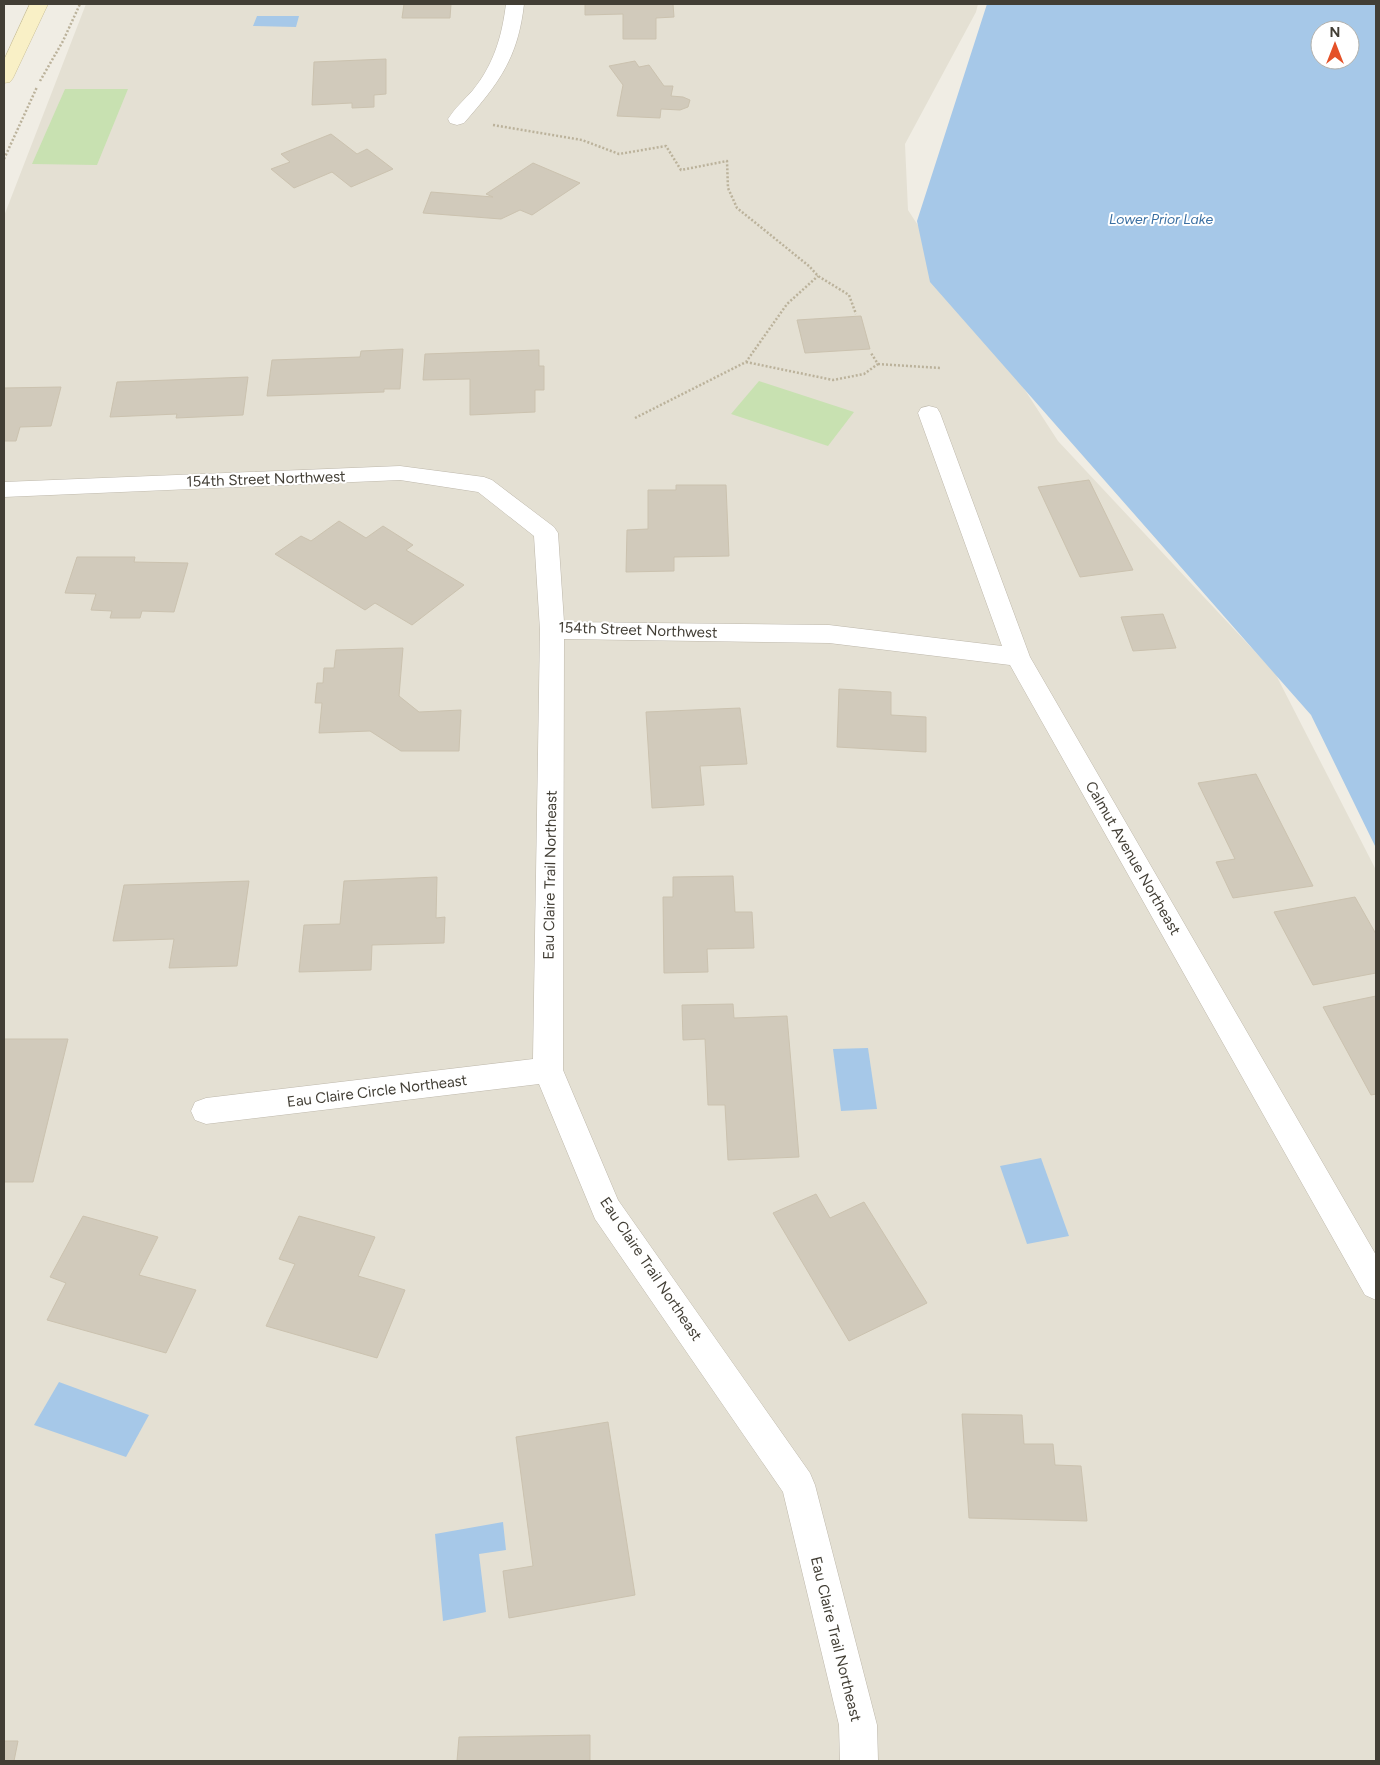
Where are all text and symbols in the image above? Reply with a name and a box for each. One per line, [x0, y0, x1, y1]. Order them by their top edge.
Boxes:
north arrow [1310, 20, 1360, 70]
text: N [1330, 24, 1340, 41]
water label: Lower Prior Lake [1109, 211, 1213, 228]
street label: 154th Street Northwest [186, 467, 346, 491]
street label: 154th Street Northwest [558, 618, 718, 642]
street label: Calmut Avenue Northeast [1082, 778, 1185, 938]
street label: Eau Claire Trail Northeast [540, 790, 560, 960]
street label: Eau Claire Circle Northeast [286, 1071, 468, 1111]
street label: Eau Claire Trail Northeast [596, 1194, 706, 1345]
street label: Eau Claire Trail Northeast [807, 1555, 865, 1724]

